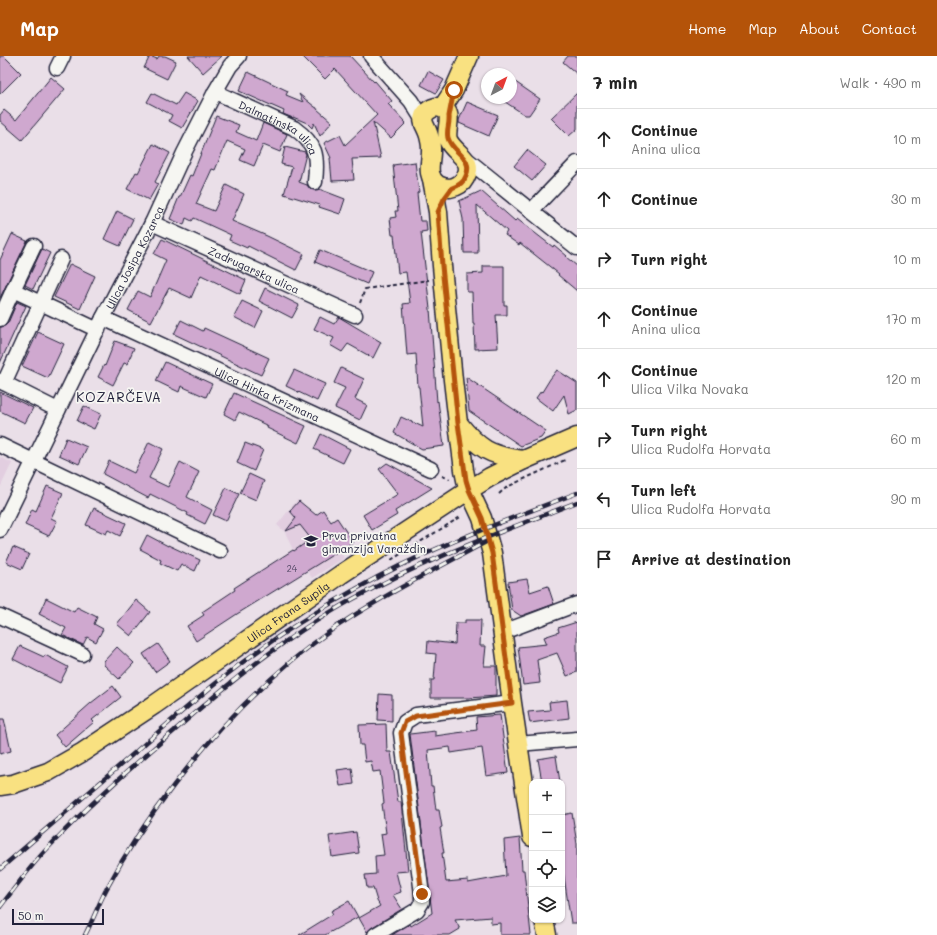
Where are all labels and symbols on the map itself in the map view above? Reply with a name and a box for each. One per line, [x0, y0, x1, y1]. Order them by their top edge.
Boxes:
north arrow [481, 68, 517, 104]
route start [445, 81, 463, 99]
street label: Dalmatinska ulica [236, 96, 322, 157]
street label: Ulica Josipa Kozarca [102, 203, 167, 311]
street label: Zadrugarska ulica [206, 242, 302, 296]
street label: Ulica Hinka Krizmana [212, 363, 323, 424]
district label: KOZARČEVA [76, 388, 162, 405]
place label: Prva privatna gimanzija Varaždin [322, 528, 426, 556]
school or university icon: Prva privatna gimanzija Varaždin [303, 533, 319, 549]
house number: 24 [287, 563, 298, 574]
street label: Ulica Frana Supila [244, 577, 332, 645]
route end [413, 885, 431, 903]
scale bar [12, 907, 104, 926]

